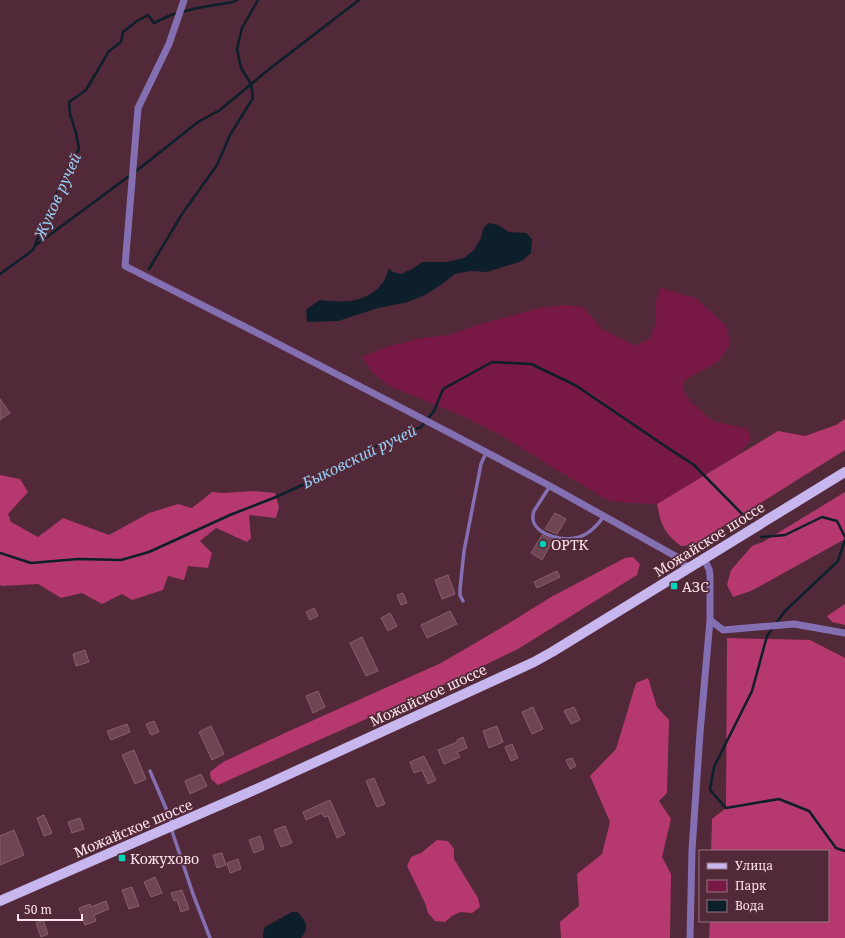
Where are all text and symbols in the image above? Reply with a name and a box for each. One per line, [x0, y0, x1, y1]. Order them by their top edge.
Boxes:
water label: Жуков ручей [28, 149, 85, 244]
water label: Быковский ручей [298, 420, 420, 493]
street label: Можайское шоссе [650, 497, 768, 581]
place label: ОРТК [551, 535, 589, 554]
marker: ОРТК [538, 539, 548, 549]
place label: АЗС [682, 577, 709, 596]
marker: АЗС [669, 581, 679, 591]
street label: Можайское шоссе [366, 660, 490, 730]
street label: Можайское шоссе [71, 794, 195, 862]
place label: Кожухово [130, 849, 199, 868]
legend [699, 850, 829, 922]
marker: Кожухово [117, 853, 127, 863]
text: Улица [735, 857, 773, 874]
text: Парк [735, 877, 767, 894]
scale bar [18, 896, 82, 922]
text: Вода [735, 897, 764, 914]
text: 50 m [24, 901, 52, 918]

